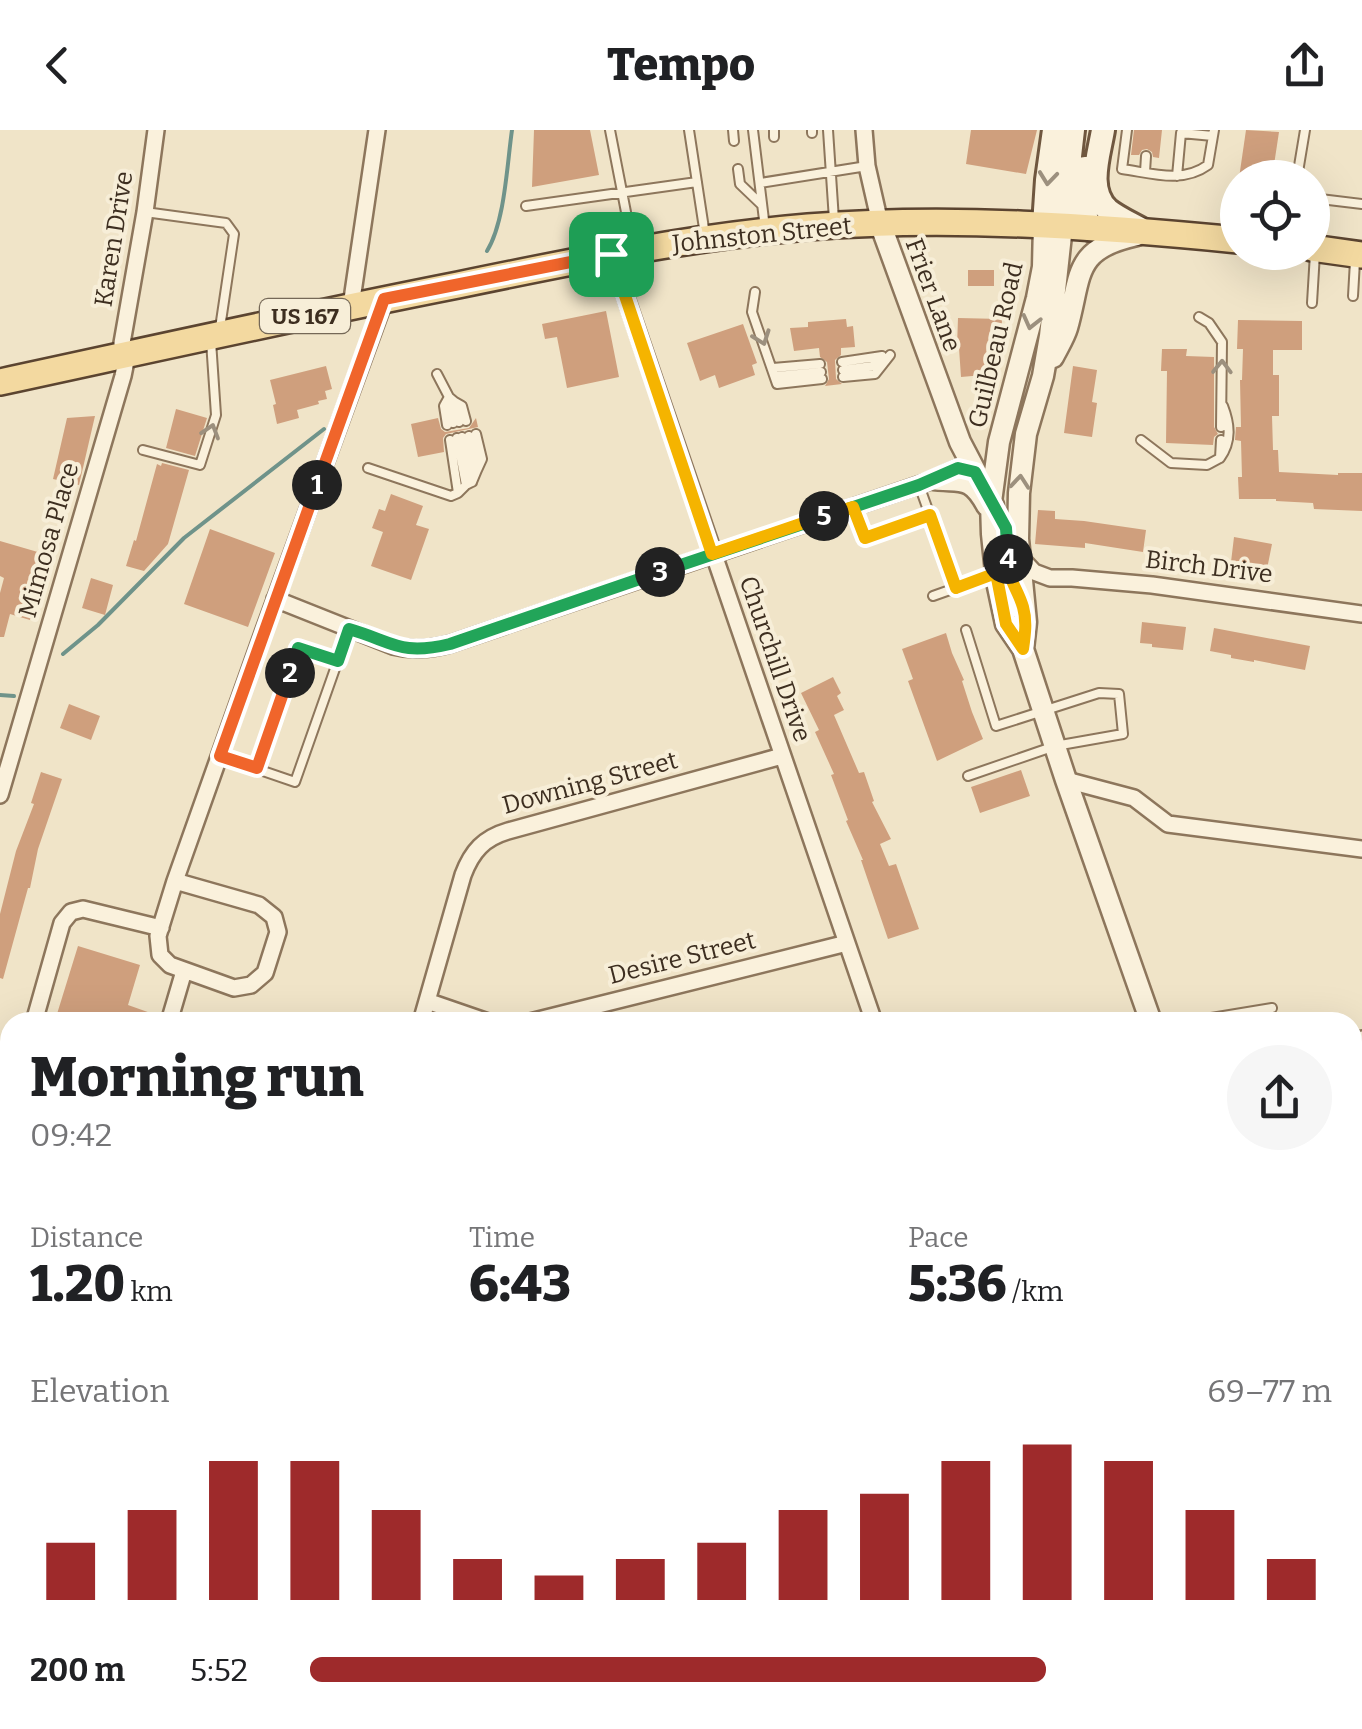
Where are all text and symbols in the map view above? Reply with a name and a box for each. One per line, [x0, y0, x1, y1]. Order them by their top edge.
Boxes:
icon: back [30, 38, 85, 93]
text: Tempo [607, 38, 755, 92]
icon: share [1277, 38, 1332, 93]
map controls [1220, 160, 1330, 270]
button: locate [1220, 160, 1330, 270]
street label: Karen Drive [88, 169, 140, 309]
one-way arrow [1037, 170, 1059, 186]
street label: Johnston Street [670, 211, 853, 259]
pin [569, 212, 654, 297]
icon: arrive [584, 227, 639, 282]
street label: Frier Lane [899, 234, 967, 356]
street label: Guilbeau Road [962, 259, 1030, 431]
road number: US 167 [260, 299, 350, 333]
one-way arrow [1022, 313, 1043, 330]
one-way arrow [750, 329, 771, 346]
one-way arrow [1211, 359, 1233, 374]
one-way arrow [199, 423, 220, 440]
street label: Mimosa Place [13, 459, 85, 621]
pin: 1 [292, 460, 342, 510]
text: 1 [311, 468, 323, 501]
one-way arrow [1009, 474, 1031, 490]
pin: 5 [799, 491, 849, 541]
text: 5 [816, 499, 832, 532]
pin: 4 [983, 534, 1033, 584]
text: 4 [999, 542, 1017, 575]
street label: Birch Drive [1144, 544, 1274, 590]
pin: 3 [635, 547, 685, 597]
text: 3 [652, 555, 668, 588]
street label: Churchill Drive [733, 572, 817, 746]
pin: 2 [265, 648, 315, 698]
text: 2 [282, 656, 298, 689]
street label: Downing Street [499, 745, 681, 821]
street label: Desire Street [605, 925, 759, 991]
text: Morning run [30, 1045, 364, 1111]
button: share [1227, 1045, 1332, 1150]
text: 09:42 [30, 1116, 112, 1154]
text: Distance [30, 1221, 143, 1254]
text: Time [469, 1221, 535, 1254]
text: Pace [908, 1221, 968, 1254]
text: 1.20 [30, 1254, 125, 1314]
text: 6:43 [469, 1254, 571, 1314]
text: 5:36 [908, 1254, 1006, 1314]
text: km [125, 1275, 173, 1308]
text: /km [1006, 1275, 1063, 1308]
text: Elevation [30, 1372, 170, 1410]
text: 69–77 m [1207, 1372, 1332, 1410]
text: 200 m [30, 1651, 125, 1689]
text: 5:52 [190, 1651, 248, 1689]

